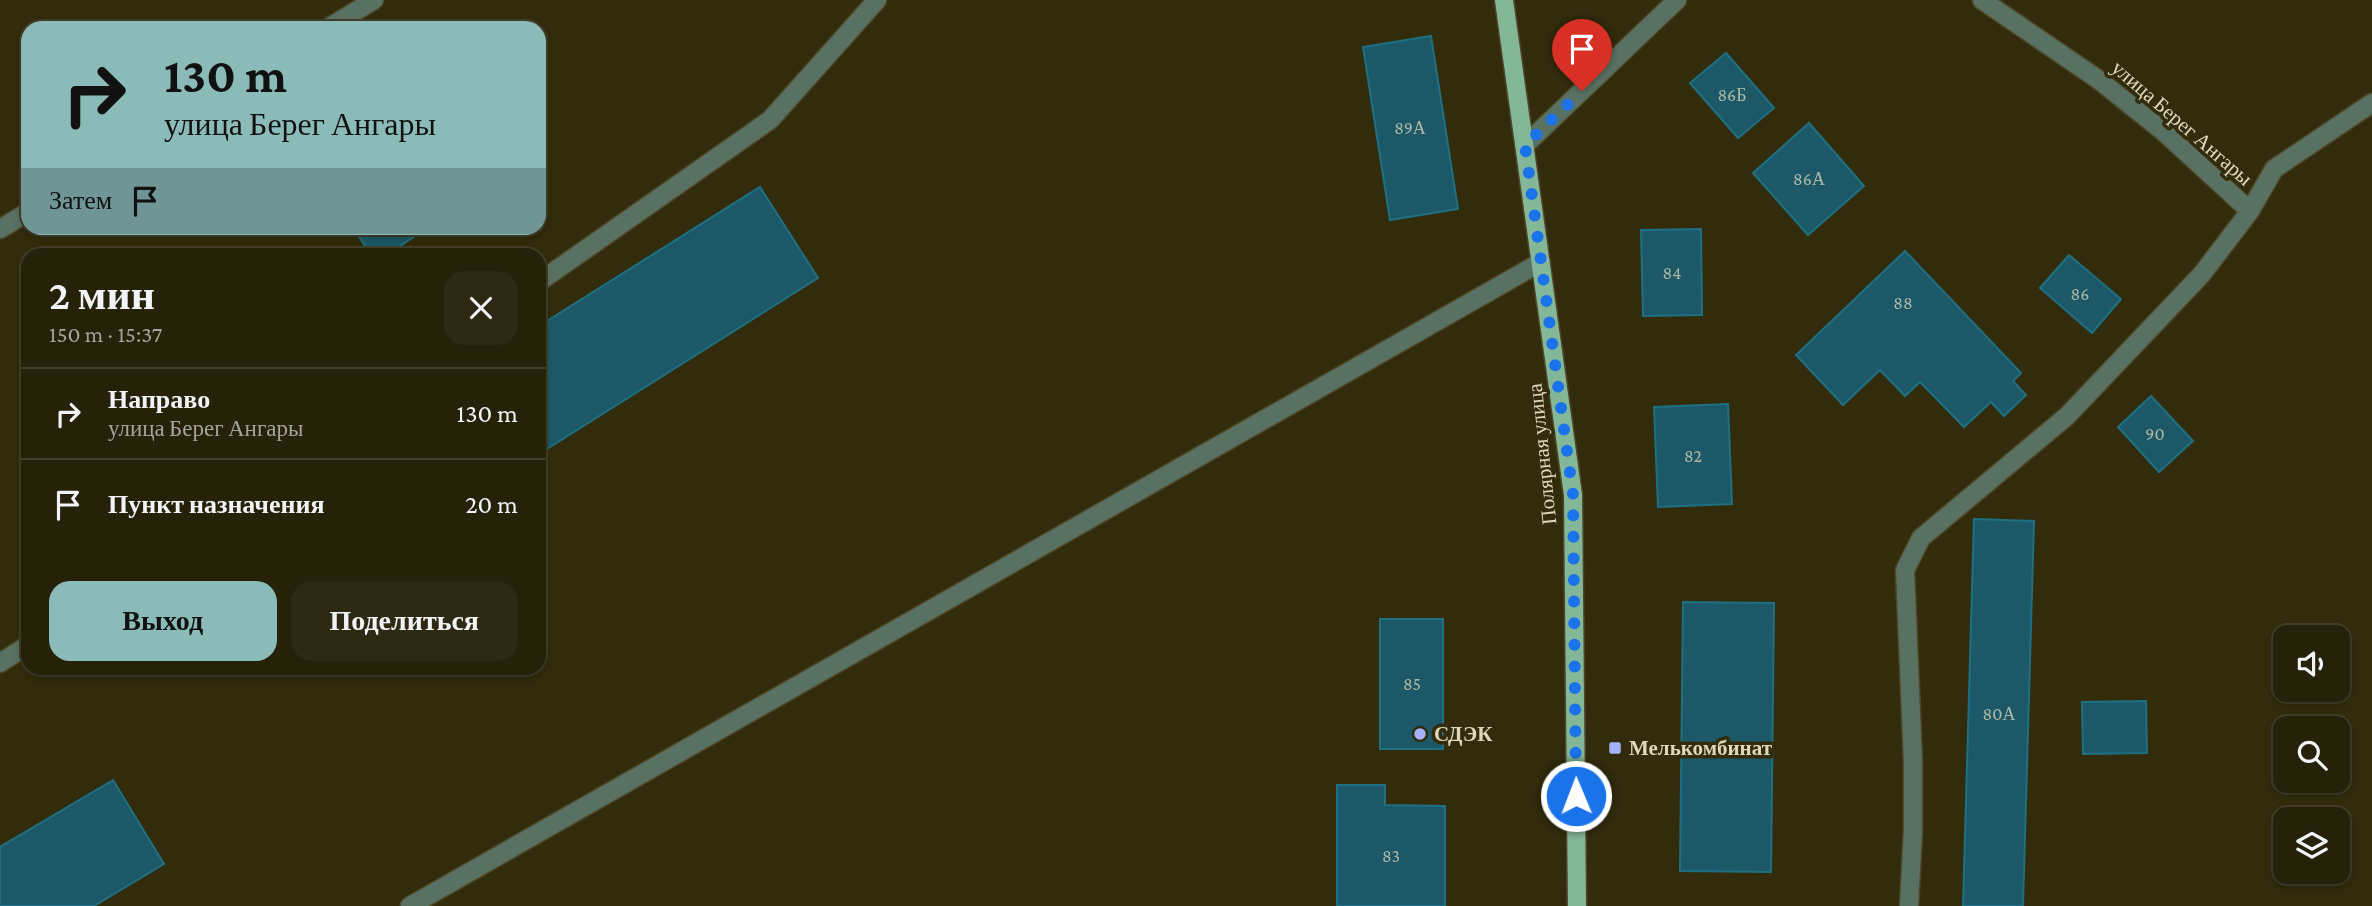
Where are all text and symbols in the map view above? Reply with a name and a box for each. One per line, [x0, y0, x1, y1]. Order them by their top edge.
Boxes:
pin [1552, 19, 1612, 91]
icon: arrive [1563, 30, 1601, 68]
text: 130 m [164, 48, 287, 103]
icon: right [49, 49, 140, 140]
street label: улица Берег Ангары [2107, 55, 2257, 191]
house number: 86Б [1717, 85, 1747, 105]
text: улица Берег Ангары [164, 106, 436, 142]
house number: 89А [1394, 118, 1426, 138]
house number: 86А [1793, 169, 1825, 189]
icon: arrive [126, 182, 164, 220]
text: Затем [49, 186, 112, 215]
house number: 84 [1663, 263, 1681, 283]
text: 2 мин [49, 271, 155, 318]
button: close [444, 271, 518, 345]
house number: 86 [2071, 284, 2089, 304]
house number: 88 [1893, 293, 1913, 313]
text: 150 m · 15:37 [49, 321, 162, 347]
street label: Полярная улица [1523, 381, 1561, 526]
text: Направо [108, 385, 210, 414]
icon: right [49, 395, 87, 433]
text: 130 m [457, 399, 518, 428]
text: улица Берег Ангары [108, 415, 304, 441]
house number: 90 [2145, 424, 2165, 444]
house number: 82 [1684, 446, 1702, 466]
icon: arrive [49, 486, 87, 524]
text: Пункт назначения [108, 490, 325, 519]
text: 20 m [465, 490, 518, 519]
button: Выход [49, 581, 277, 661]
button: Поделиться [291, 581, 518, 661]
map controls [2273, 625, 2350, 884]
button: sound [2273, 625, 2350, 702]
house number: 85 [1403, 674, 1421, 694]
house number: 80А [1983, 704, 2015, 724]
button: search [2273, 716, 2350, 793]
place label: СДЭК [1434, 722, 1493, 746]
marker: СДЭК [1412, 726, 1428, 742]
place label: Мелькомбинат [1629, 736, 1773, 760]
marker: Мелькомбинат [1607, 740, 1623, 756]
position arrow [1539, 759, 1613, 833]
button: layers [2273, 807, 2350, 884]
house number: 83 [1382, 846, 1400, 866]

